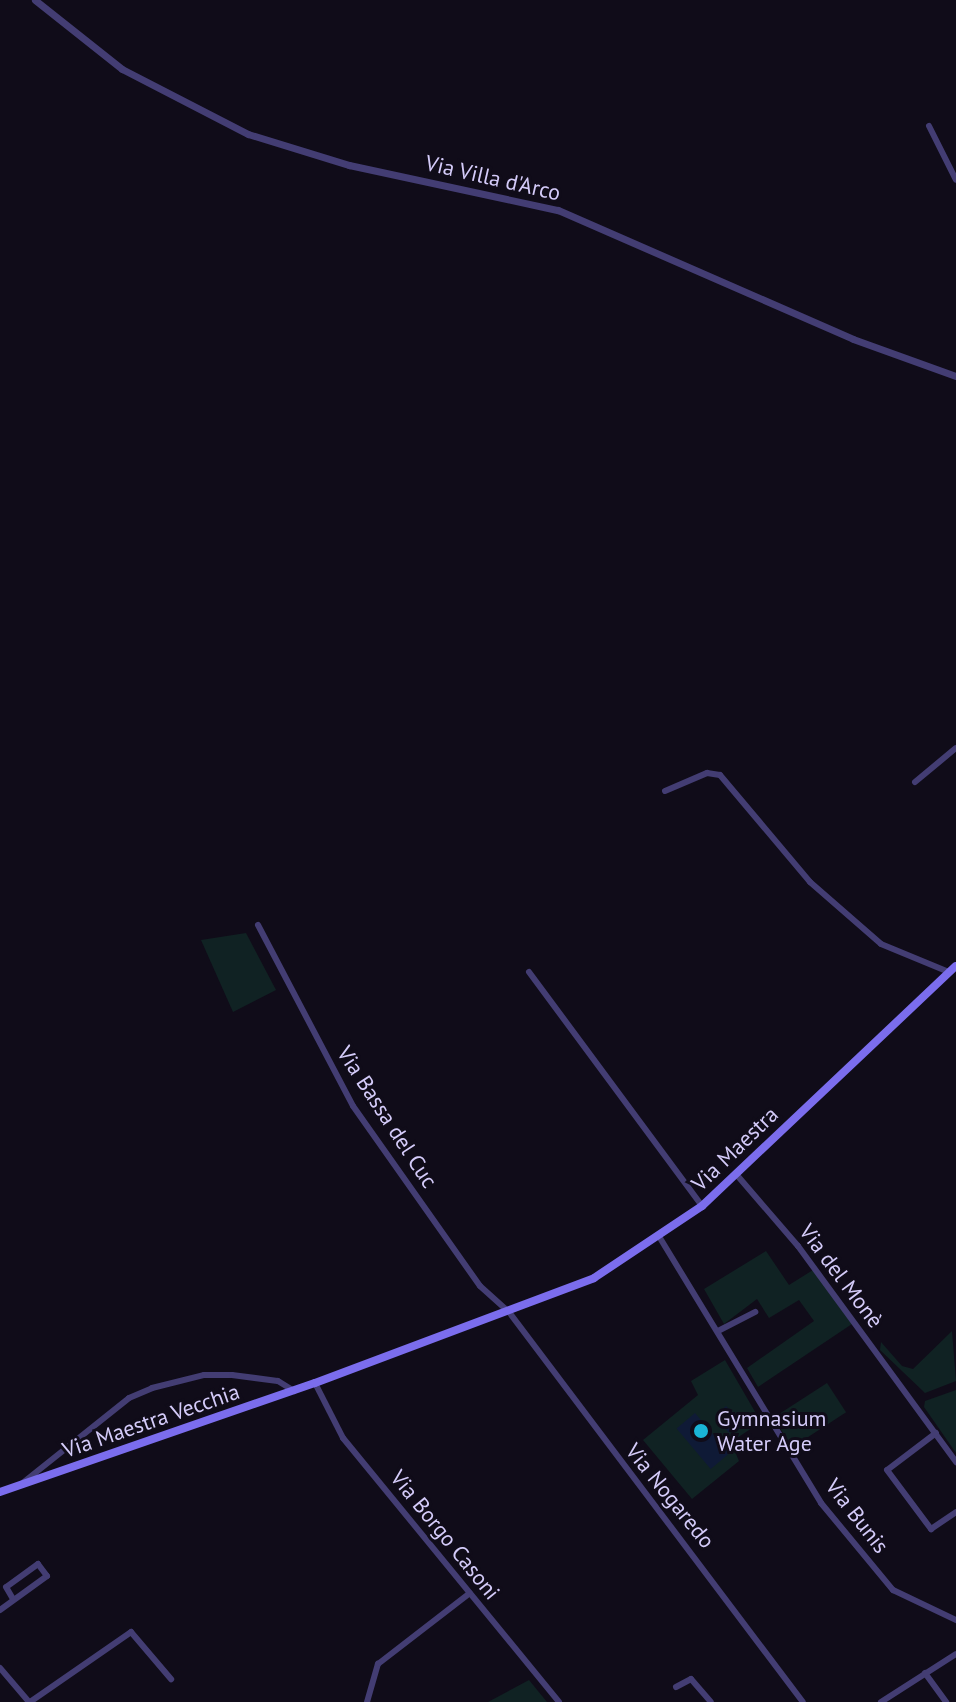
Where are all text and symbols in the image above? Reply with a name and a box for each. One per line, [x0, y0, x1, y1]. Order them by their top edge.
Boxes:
street label: Via Villa d'Arco [422, 150, 564, 206]
street label: Via Bassa del Cuc [331, 1041, 443, 1193]
street label: Via Maestra [686, 1101, 784, 1197]
street label: Via del Monè [793, 1219, 889, 1333]
street label: Via Maestra Vecchia [59, 1378, 243, 1464]
place label: Gymnasium Water Age [717, 1405, 826, 1456]
marker: Gymnasium Water Age [692, 1422, 710, 1440]
street label: Via Nogaredo [620, 1438, 720, 1554]
street label: Via Borgo Casoni [385, 1465, 505, 1605]
street label: Via Bunis [820, 1474, 894, 1558]

